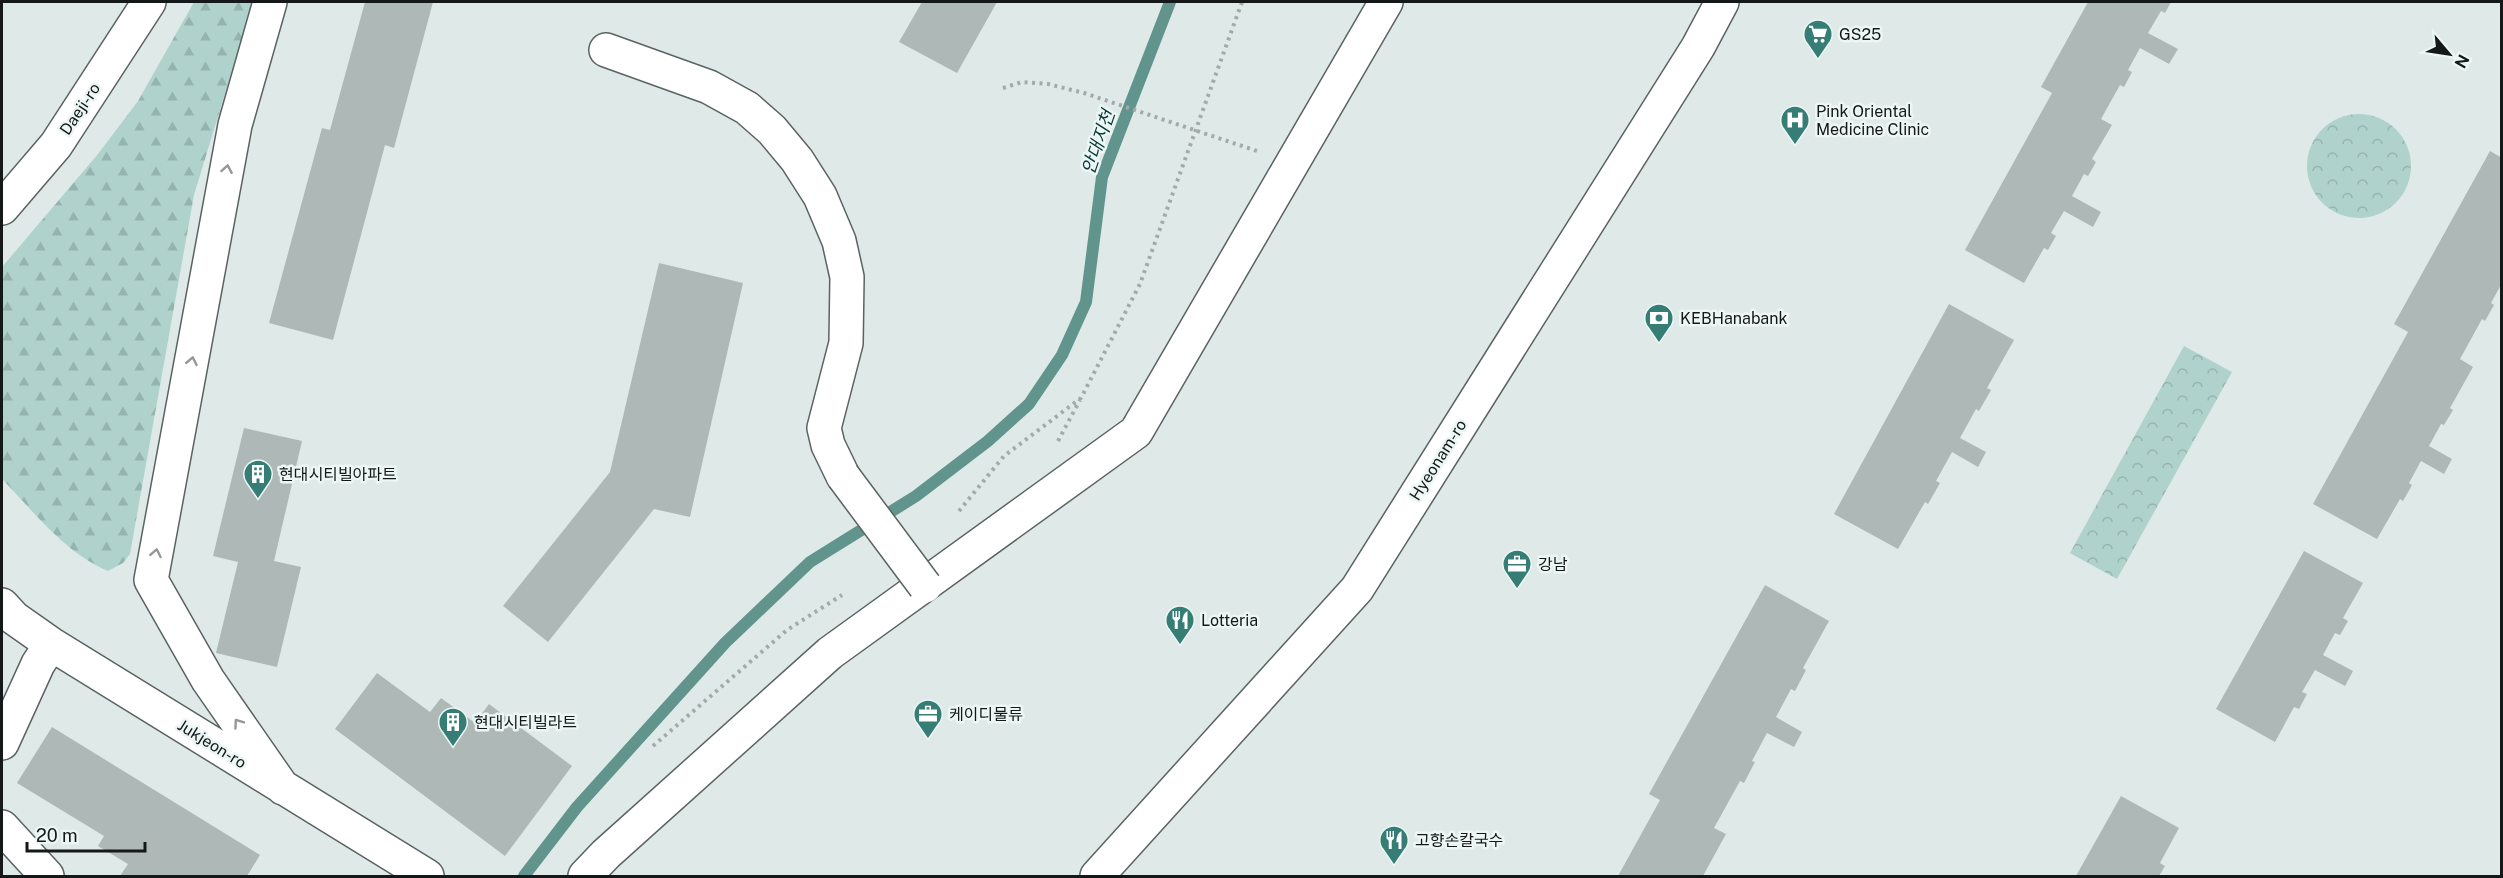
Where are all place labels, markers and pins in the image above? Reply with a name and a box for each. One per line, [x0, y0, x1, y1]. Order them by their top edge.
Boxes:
supermarket icon: GS25 [1802, 18, 1834, 60]
place label: GS25 [1839, 25, 1881, 44]
place label: Pink Oriental Medicine Clinic [1816, 102, 1929, 139]
hospital icon: Pink Oriental Medicine Clinic [1779, 104, 1811, 146]
bank icon: KEBHanabank [1643, 302, 1675, 344]
place label: KEBHanabank [1680, 309, 1787, 328]
building icon: 현대시티빌아파트 [242, 458, 274, 500]
place label: 현대시티빌아파트 [279, 465, 397, 484]
office icon: 강남 [1501, 548, 1533, 590]
place label: 강남 [1538, 555, 1568, 574]
restaurant icon: Lotteria [1164, 604, 1196, 646]
place label: Lotteria [1201, 611, 1258, 630]
office icon: 케이디물류 [912, 698, 944, 740]
place label: 케이디물류 [949, 705, 1023, 724]
building icon: 현대시티빌라트 [437, 706, 469, 748]
place label: 현대시티빌라트 [474, 713, 577, 732]
restaurant icon: 고향손칼국수 [1378, 824, 1410, 866]
place label: 고향손칼국수 [1415, 831, 1503, 850]

